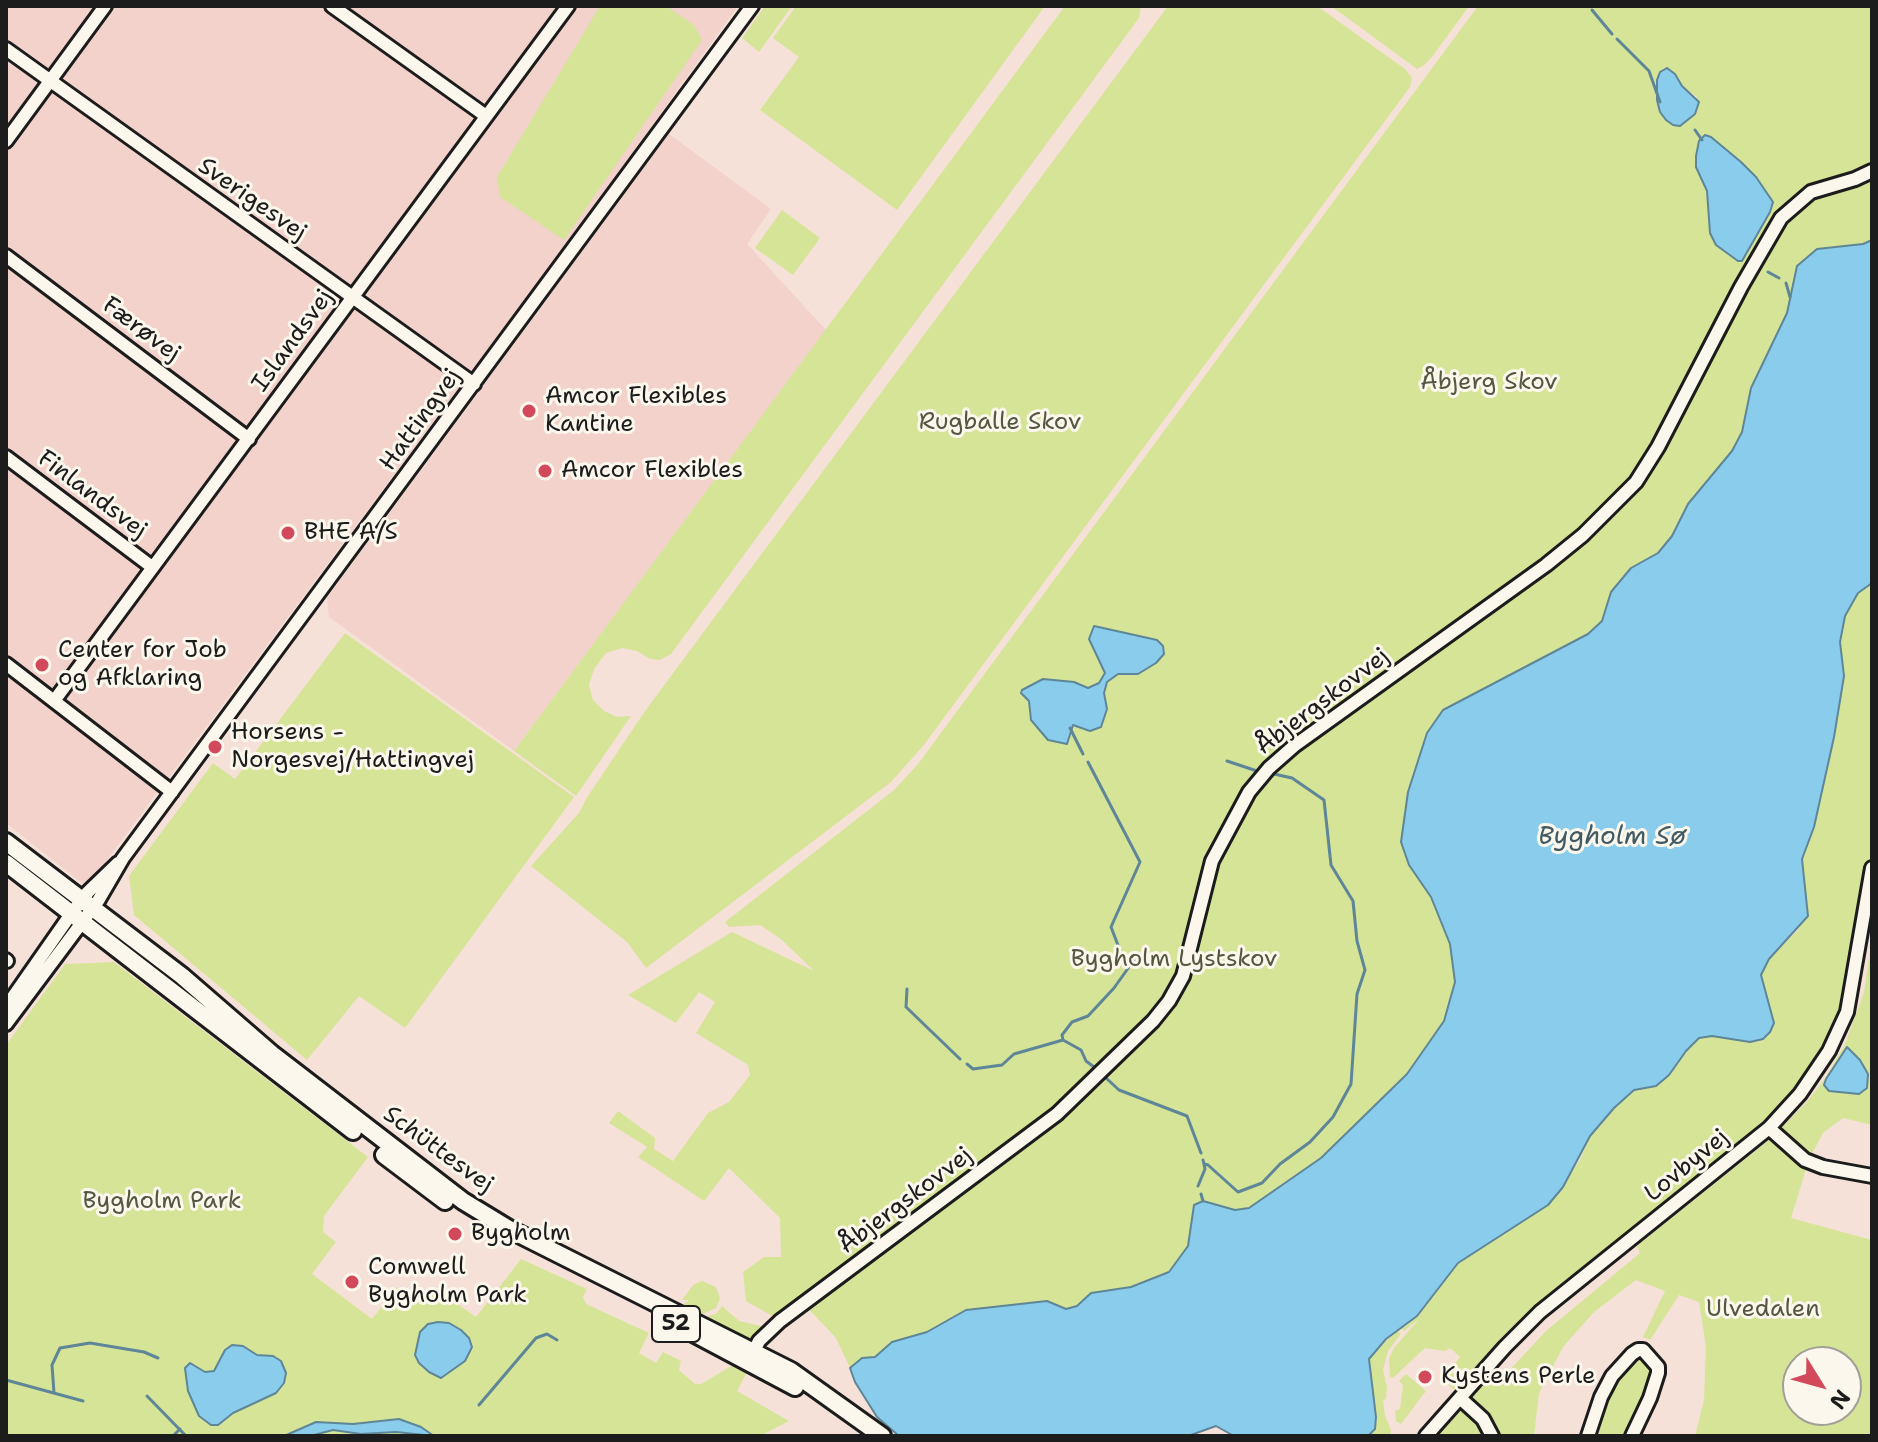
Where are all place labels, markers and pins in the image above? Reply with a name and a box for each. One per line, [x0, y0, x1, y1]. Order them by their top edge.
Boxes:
place label: Amcor Flexibles Kantine [545, 383, 727, 439]
marker: Amcor Flexibles Kantine [520, 402, 538, 420]
place label: Amcor Flexibles [561, 457, 743, 485]
marker: Amcor Flexibles [536, 462, 554, 480]
place label: BHE A/S [304, 519, 398, 547]
marker: BHE A/S [279, 524, 297, 542]
place label: Center for Job og Afklaring [58, 637, 227, 693]
marker: Center for Job og Afklaring [33, 656, 51, 674]
place label: Horsens - Norgesvej/Hattingvej [231, 719, 474, 775]
marker: Horsens - Norgesvej/Hattingvej [206, 738, 224, 756]
place label: Bygholm [471, 1220, 570, 1248]
marker: Bygholm [446, 1225, 464, 1243]
place label: Comwell Bygholm Park [368, 1254, 527, 1310]
marker: Comwell Bygholm Park [343, 1273, 361, 1291]
place label: Kystens Perle [1441, 1363, 1595, 1391]
marker: Kystens Perle [1416, 1368, 1434, 1386]

